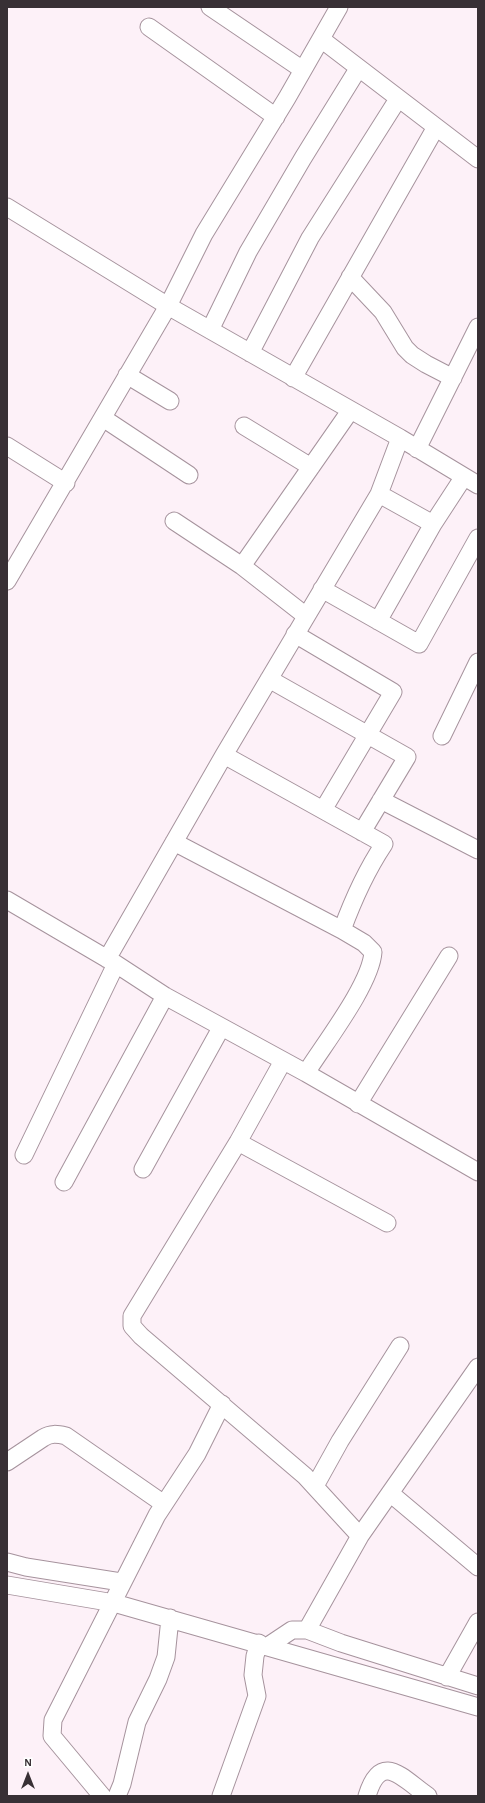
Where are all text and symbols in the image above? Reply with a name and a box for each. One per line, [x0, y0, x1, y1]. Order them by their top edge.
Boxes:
north arrow [8, 1755, 48, 1795]
text: N [24, 1757, 32, 1768]

